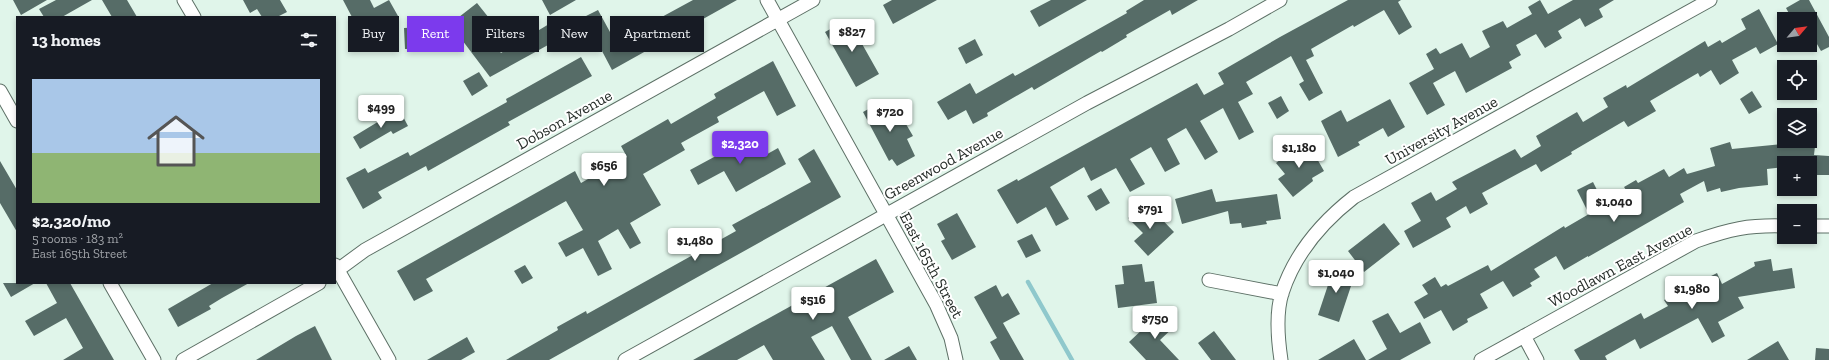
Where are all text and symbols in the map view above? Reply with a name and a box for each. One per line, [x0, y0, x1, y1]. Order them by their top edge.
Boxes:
north arrow [1777, 12, 1817, 52]
map controls [1777, 12, 1817, 244]
chip: Buy [348, 16, 399, 52]
chip: Rent [407, 16, 464, 52]
chip: Filters [472, 16, 539, 52]
chip: New [547, 16, 602, 52]
chip: Apartment [610, 16, 704, 52]
pin: $827 [828, 19, 876, 53]
text: $827 [839, 24, 865, 39]
icon: filters [298, 29, 320, 51]
text: 13 homes [32, 30, 101, 50]
button: locate [1777, 60, 1817, 100]
street label: Dobson Avenue [513, 85, 615, 154]
street label: University Avenue [1382, 92, 1501, 169]
pin: $499 [357, 95, 405, 129]
pin: $720 [866, 99, 914, 133]
text: $499 [367, 100, 395, 115]
text: $720 [876, 104, 904, 119]
icon: home [140, 105, 212, 177]
button: layers [1777, 108, 1817, 148]
street label: Greenwood Avenue [881, 123, 1006, 204]
pin: $2,320 [707, 131, 773, 165]
pin: $1,180 [1266, 135, 1332, 169]
text: $2,320 [721, 136, 759, 151]
text: $1,180 [1282, 140, 1316, 155]
pin: $656 [580, 153, 628, 187]
button: + [1777, 156, 1817, 196]
text: $656 [590, 158, 618, 173]
pin: $1,040 [1581, 189, 1647, 223]
text: $1,040 [1596, 194, 1632, 209]
pin: $791 [1126, 196, 1174, 230]
text: $791 [1137, 201, 1163, 216]
button: − [1777, 204, 1817, 244]
street label: East 165th Street [896, 209, 967, 321]
text: $2,320/mo [32, 211, 111, 231]
street label: Woodlawn East Avenue [1545, 219, 1695, 311]
pin: $1,480 [662, 228, 728, 262]
text: 5 rooms · 183 m² [32, 231, 123, 246]
text: $1,480 [677, 233, 713, 248]
text: East 165th Street [32, 246, 127, 261]
pin: $1,040 [1303, 260, 1369, 294]
text: $1,040 [1318, 265, 1354, 280]
pin: $1,980 [1659, 276, 1725, 310]
text: $1,980 [1674, 281, 1710, 296]
pin: $516 [789, 287, 837, 321]
text: $516 [800, 292, 826, 307]
pin: $750 [1131, 306, 1179, 340]
text: $750 [1141, 311, 1169, 326]

